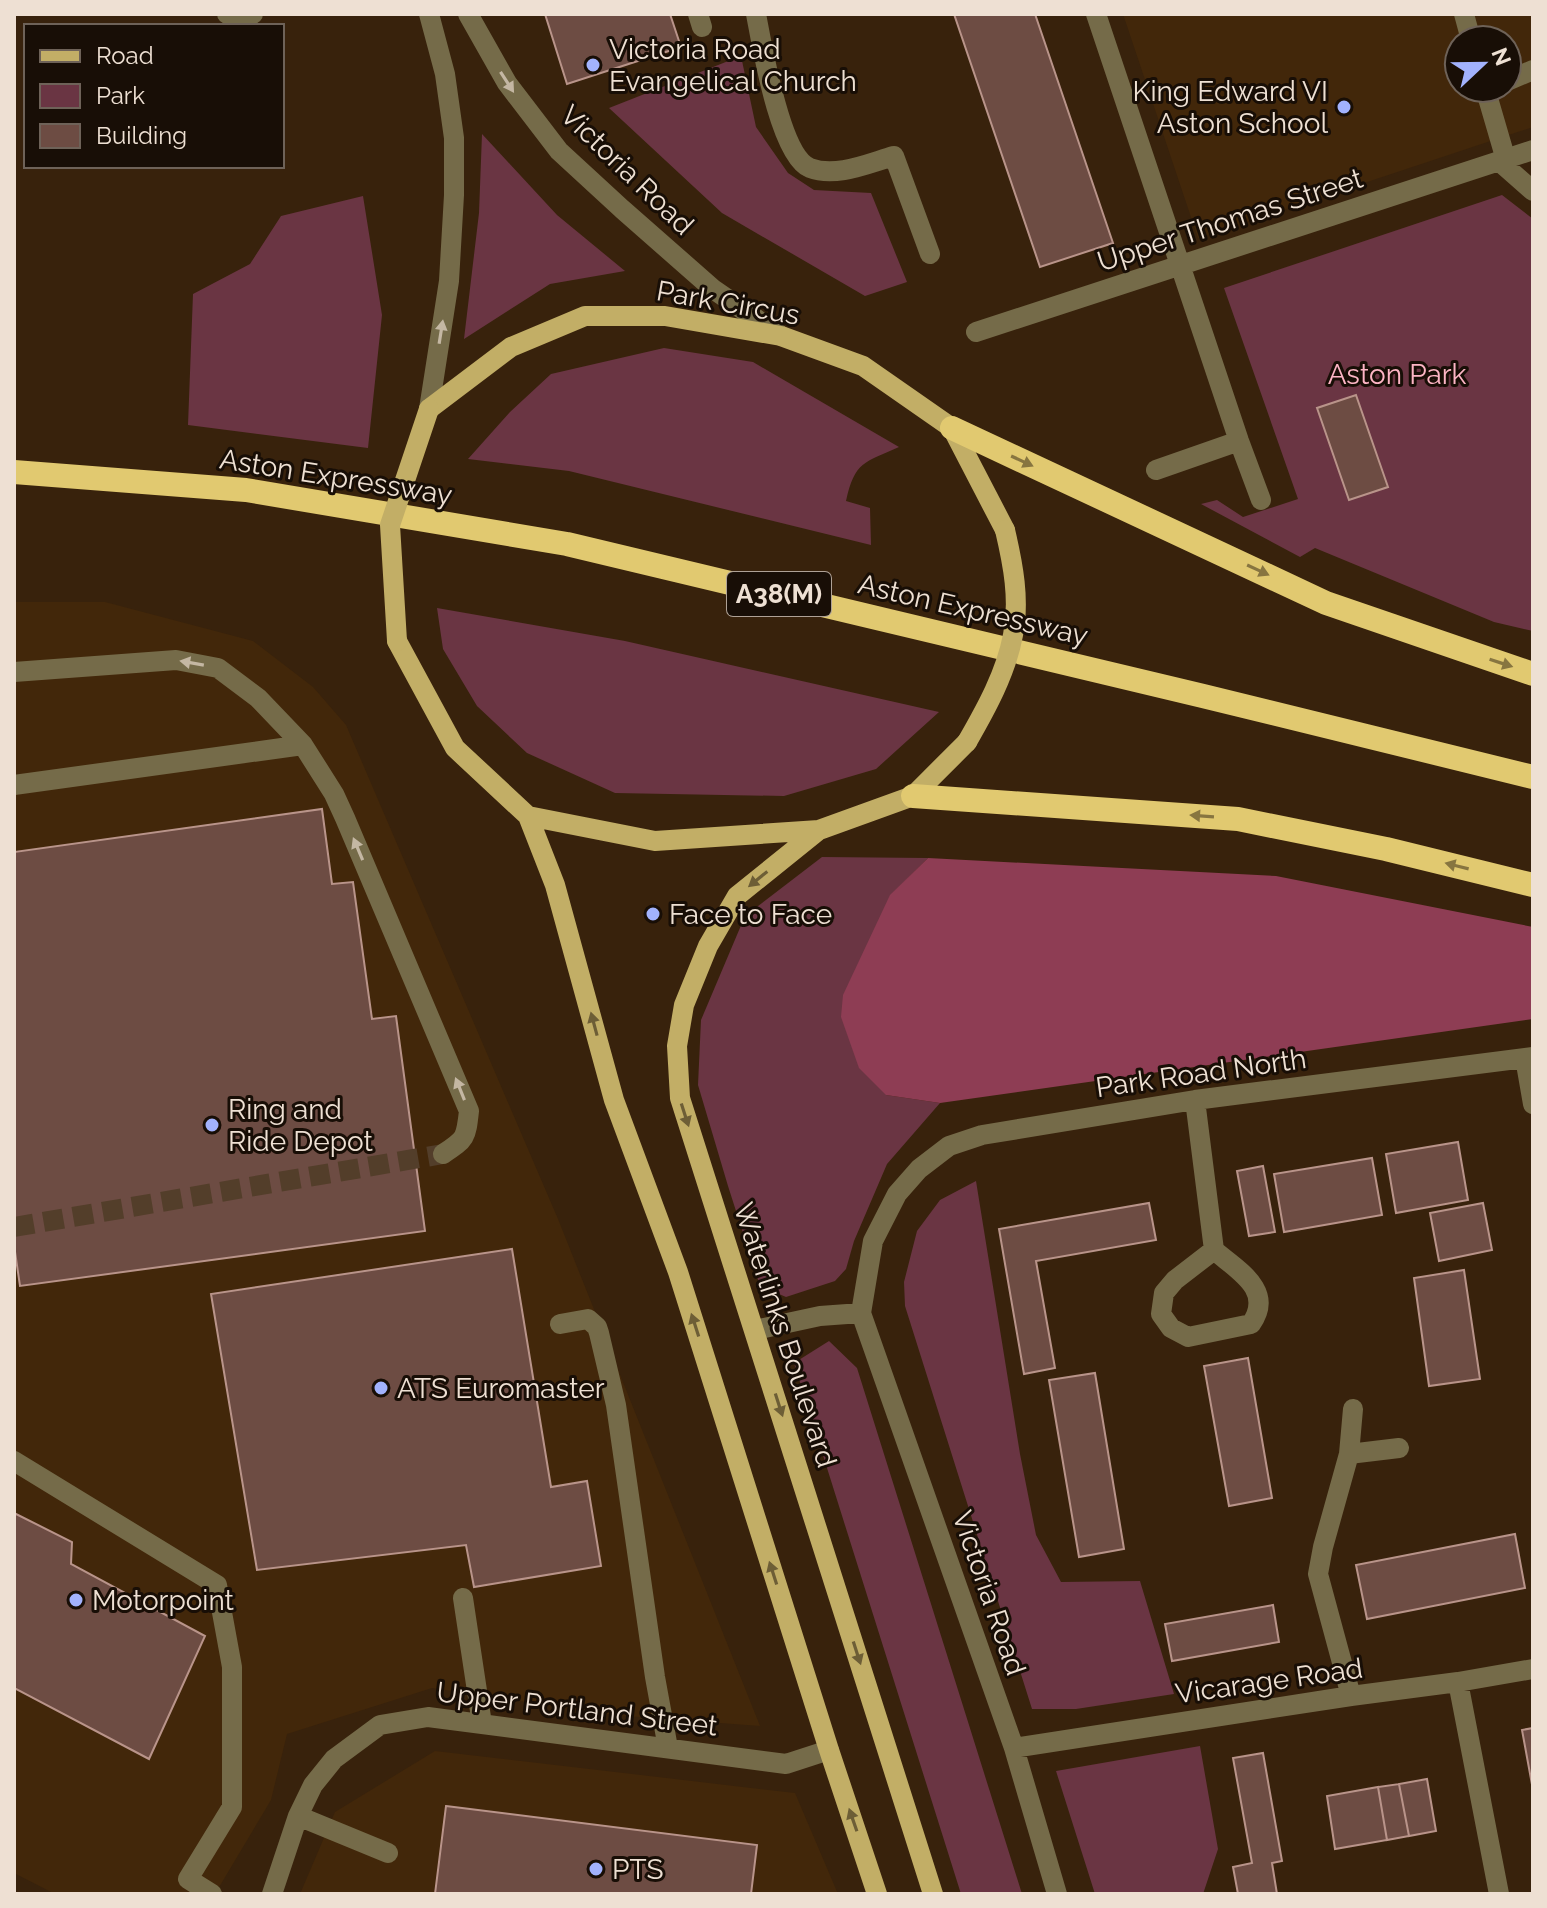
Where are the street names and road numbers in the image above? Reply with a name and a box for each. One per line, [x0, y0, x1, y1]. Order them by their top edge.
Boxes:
street label: Victoria Road [554, 98, 700, 242]
street label: Upper Thomas Street [1093, 161, 1367, 278]
street label: Park Circus [654, 274, 802, 332]
street label: Aston Expressway [217, 442, 455, 512]
street label: Aston Expressway [855, 567, 1091, 653]
road number: A38(M) [727, 572, 831, 616]
street label: Park Road North [1094, 1042, 1308, 1104]
street label: Waterlinks Boulevard [727, 1199, 843, 1471]
street label: Victoria Road [945, 1506, 1033, 1680]
street label: Vicarage Road [1173, 1652, 1365, 1710]
street label: Upper Portland Street [435, 1675, 720, 1743]

